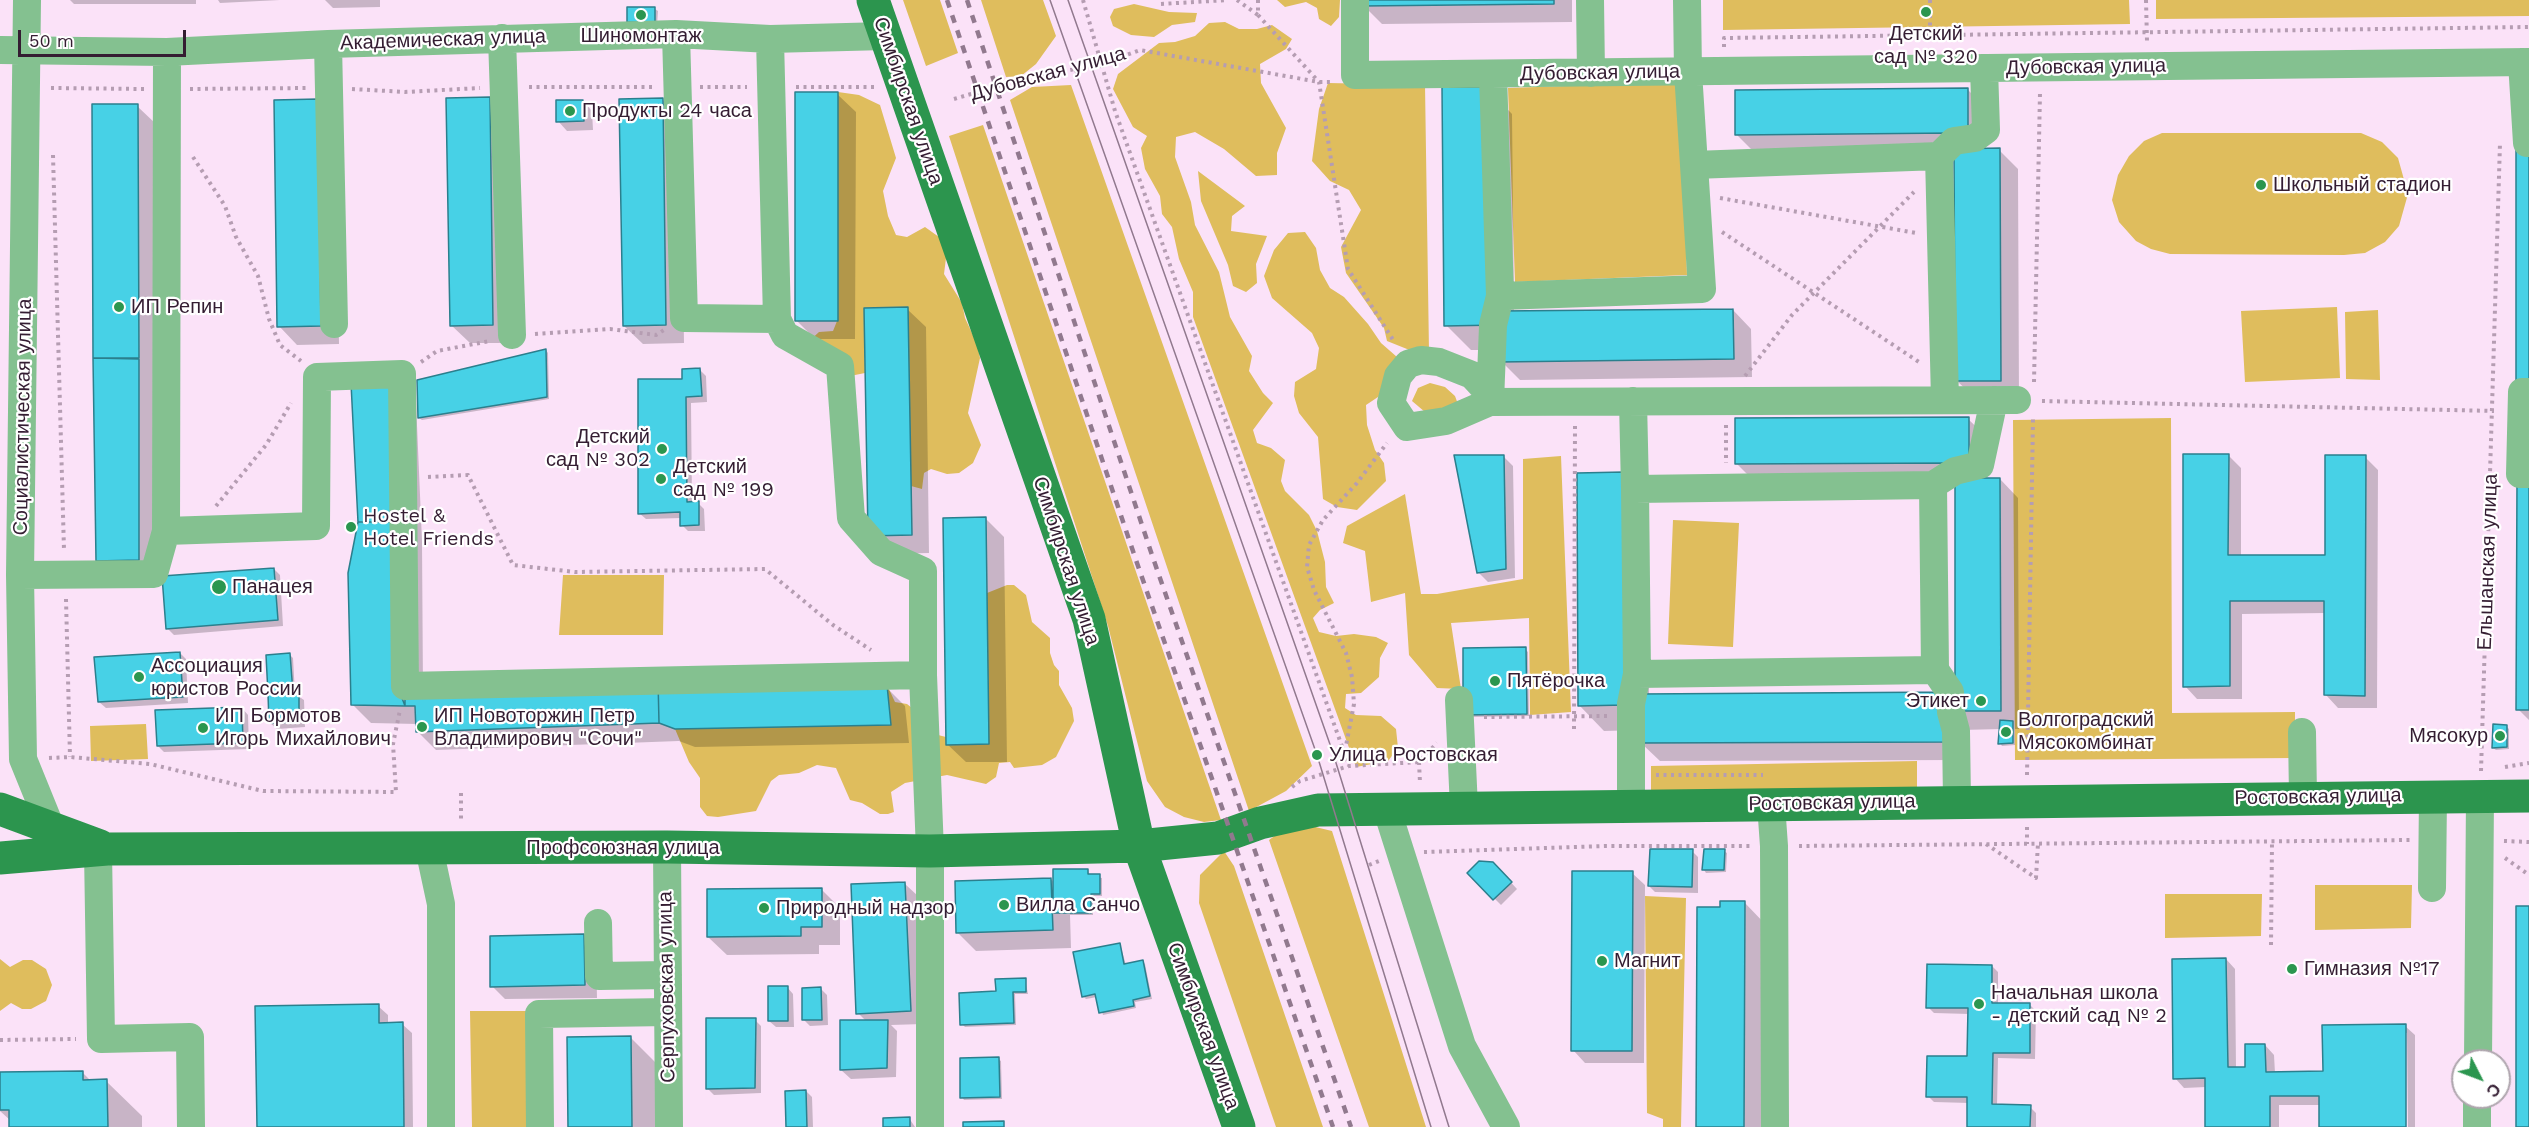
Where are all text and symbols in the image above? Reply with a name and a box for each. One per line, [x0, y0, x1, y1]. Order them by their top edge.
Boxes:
marker: Детский сад № 320 [1919, 5, 1933, 19]
marker: Шиномонтаж [634, 8, 648, 22]
street label: Симбирская улица [868, 14, 948, 188]
scale bar [21, 18, 189, 56]
place label: Детский сад № 320 [1874, 22, 1978, 69]
street label: Академическая улица [340, 24, 546, 56]
place label: Шиномонтаж [580, 24, 702, 48]
text: 50 m [29, 30, 74, 51]
street label: Дубовская улица [968, 42, 1128, 106]
street label: Дубовская улица [2006, 54, 2166, 80]
street label: Дубовская улица [1520, 60, 1680, 86]
place label: Продукты 24 часа [582, 99, 752, 123]
marker: Продукты 24 часа [563, 104, 577, 118]
place label: Школьный стадион [2273, 173, 2452, 197]
marker: Школьный стадион [2254, 178, 2268, 192]
place label: ИП Репин [131, 295, 223, 319]
street label: Социалистическая улица [9, 298, 37, 536]
marker: ИП Репин [112, 300, 126, 314]
place label: Детский сад № 302 [546, 425, 650, 472]
marker: Детский сад № 302 [655, 442, 669, 456]
place label: Детский сад № 199 [673, 455, 774, 502]
marker: Детский сад № 199 [654, 472, 668, 486]
street label: Ельшанская улица [2473, 473, 2503, 651]
street label: Симбирская улица [1027, 474, 1105, 648]
place label: Hostel & Hotel Friends [363, 504, 494, 551]
marker: Hostel & Hotel Friends [344, 520, 358, 534]
place label: Панацея [232, 575, 313, 599]
marker: Панацея [210, 578, 228, 596]
place label: Ассоциация юристов России [151, 654, 302, 701]
place label: Пятёрочка [1507, 669, 1605, 693]
marker: Ассоциация юристов России [132, 670, 146, 684]
marker: Пятёрочка [1488, 674, 1502, 688]
place label: Этикет [1906, 689, 1969, 713]
marker: Этикет [1974, 694, 1988, 708]
place label: ИП Бормотов Игорь Михайлович [215, 704, 391, 751]
place label: ИП Новоторжин Петр Владимирович "Сочи" [434, 704, 642, 751]
place label: Волгоградский Мясокомбинат [2018, 708, 2154, 755]
marker: ИП Новоторжин Петр Владимирович "Сочи" [415, 720, 429, 734]
marker: ИП Бормотов Игорь Михайлович [196, 721, 210, 735]
place label: Мясокур [2409, 724, 2488, 748]
marker: Волгоградский Мясокомбинат [1999, 725, 2013, 739]
marker: Мясокур [2493, 729, 2507, 743]
place label: Улица Ростовская [1329, 743, 1498, 767]
marker: Улица Ростовская [1310, 748, 1324, 762]
street label: Ростовская улица [2234, 784, 2402, 810]
street label: Ростовская улица [1748, 790, 1916, 816]
street label: Профсоюзная улица [526, 836, 720, 860]
street label: Серпуховская улица [653, 891, 681, 1083]
place label: Вилла Санчо [1016, 893, 1140, 917]
place label: Природный надзор [776, 896, 955, 920]
marker: Вилла Санчо [997, 898, 1011, 912]
marker: Природный надзор [757, 901, 771, 915]
street label: Симбирская улица [1162, 939, 1244, 1113]
place label: Магнит [1614, 949, 1681, 973]
marker: Магнит [1595, 954, 1609, 968]
place label: Гимназия №17 [2304, 957, 2439, 981]
marker: Гимназия №17 [2285, 962, 2299, 976]
place label: Начальная школа - детский сад № 2 [1991, 981, 2167, 1028]
marker: Начальная школа - детский сад № 2 [1972, 997, 1986, 1011]
north arrow [2451, 1049, 2511, 1109]
text: С [2482, 1079, 2504, 1101]

